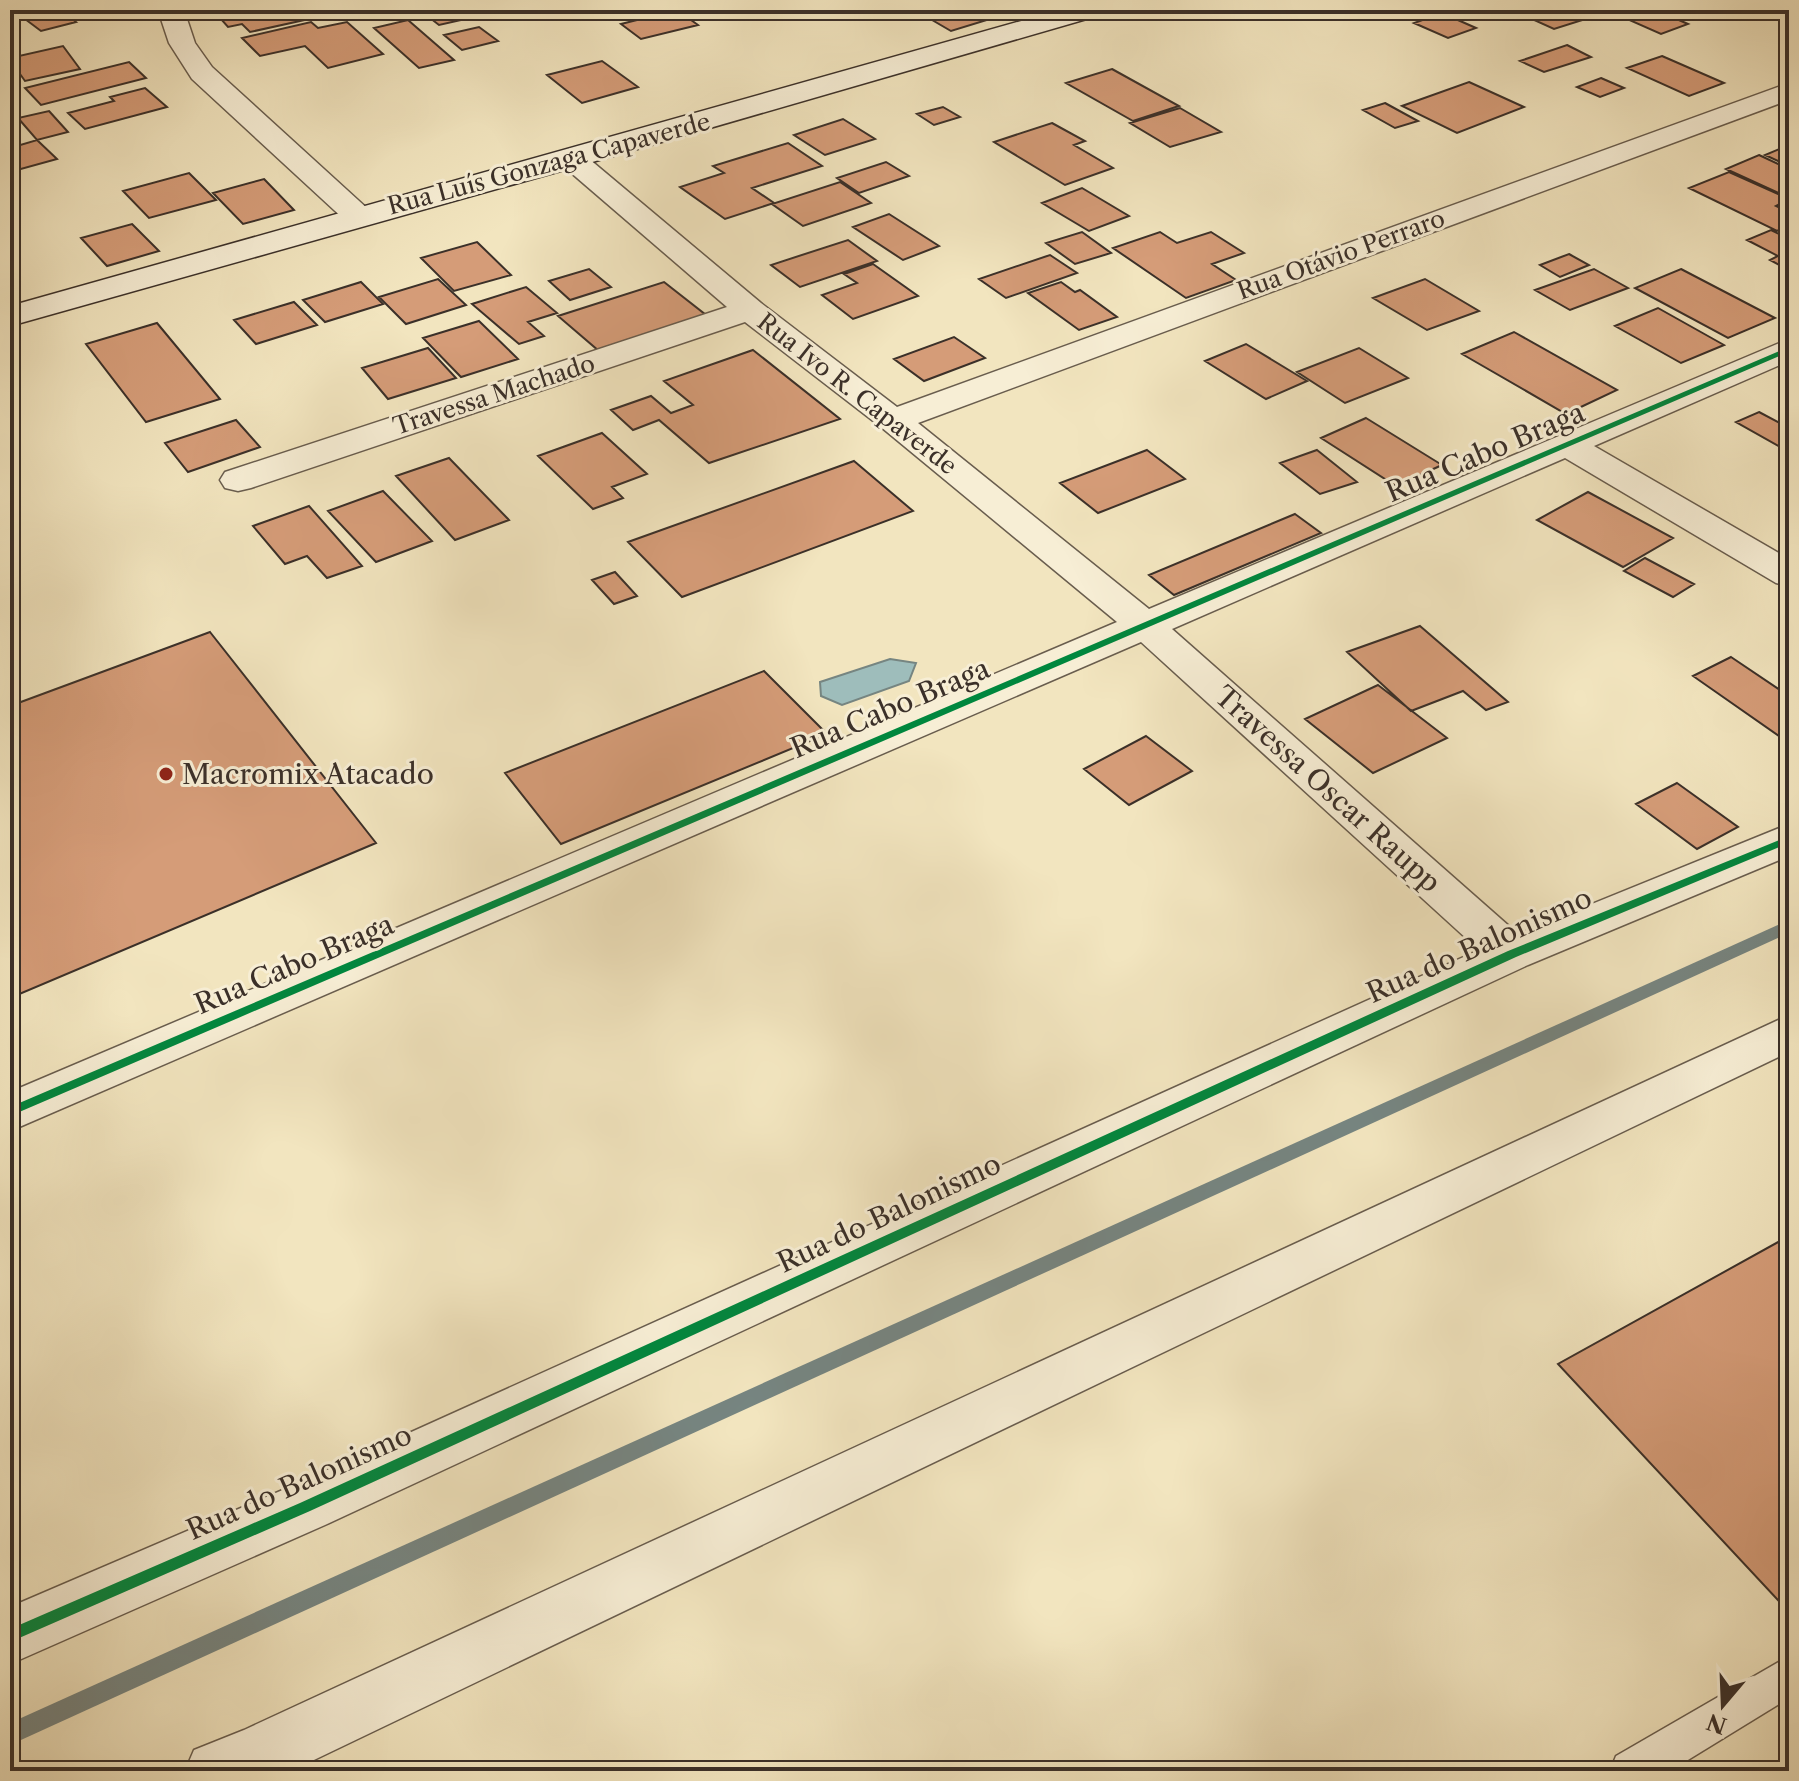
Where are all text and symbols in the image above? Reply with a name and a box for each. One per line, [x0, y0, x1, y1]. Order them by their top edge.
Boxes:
street label: Rua Luís Gonzaga Capaverde [384, 106, 713, 221]
street label: Rua Otávio Perraro [1233, 203, 1449, 306]
street label: Rua Ivo R. Capaverde [752, 307, 963, 480]
street label: Travessa Machado [389, 348, 598, 441]
street label: Rua Cabo Braga [1380, 395, 1590, 509]
street label: Rua Cabo Braga [785, 651, 995, 765]
street label: Travessa Oscar Raupp [1208, 679, 1448, 899]
place label: Macromix Atacado [182, 757, 434, 791]
marker: Macromix Atacado [157, 765, 175, 783]
street label: Rua do Balonismo [1361, 880, 1597, 1010]
street label: Rua Cabo Braga [189, 907, 399, 1021]
street label: Rua do Balonismo [772, 1146, 1006, 1280]
street label: Rua do Balonismo [181, 1417, 417, 1547]
north arrow [1683, 1665, 1763, 1745]
text: N [1703, 1708, 1730, 1739]

